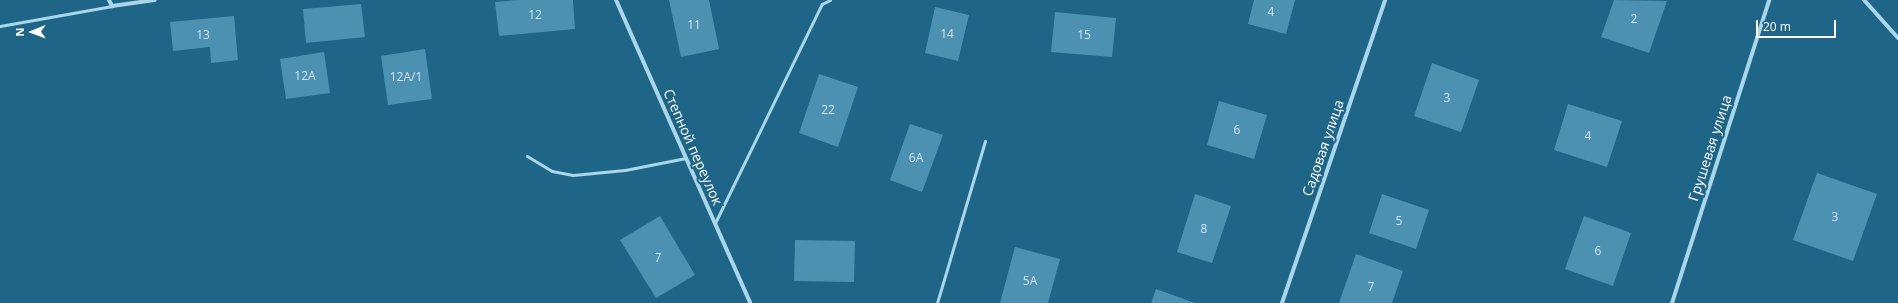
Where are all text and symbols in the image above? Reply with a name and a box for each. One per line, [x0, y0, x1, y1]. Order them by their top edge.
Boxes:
house number: 4 [1268, 5, 1274, 19]
house number: 12 [528, 8, 542, 22]
north arrow [12, 12, 52, 52]
house number: 2 [1631, 12, 1637, 26]
scale bar [1758, 12, 1838, 38]
house number: 11 [687, 18, 701, 32]
text: 20 m [1763, 18, 1791, 35]
house number: 14 [940, 27, 954, 41]
text: N [12, 28, 27, 37]
house number: 13 [196, 28, 210, 42]
house number: 15 [1077, 28, 1091, 42]
house number: 12А [294, 69, 316, 83]
house number: 12А/1 [390, 70, 422, 84]
street label: Степной переулок [660, 86, 726, 208]
house number: 3 [1444, 91, 1450, 105]
street label: Грушевая улица [1685, 93, 1735, 203]
street label: Садовая улица [1299, 98, 1347, 198]
house number: 22 [821, 103, 835, 117]
house number: 6 [1234, 123, 1240, 137]
house number: 4 [1585, 129, 1591, 143]
house number: 6А [909, 151, 923, 165]
house number: 3 [1832, 210, 1838, 224]
house number: 5 [1396, 214, 1402, 228]
house number: 8 [1201, 222, 1207, 236]
house number: 6 [1595, 244, 1601, 258]
house number: 7 [655, 251, 661, 265]
house number: 5А [1023, 274, 1037, 288]
house number: 7 [1368, 280, 1374, 294]

